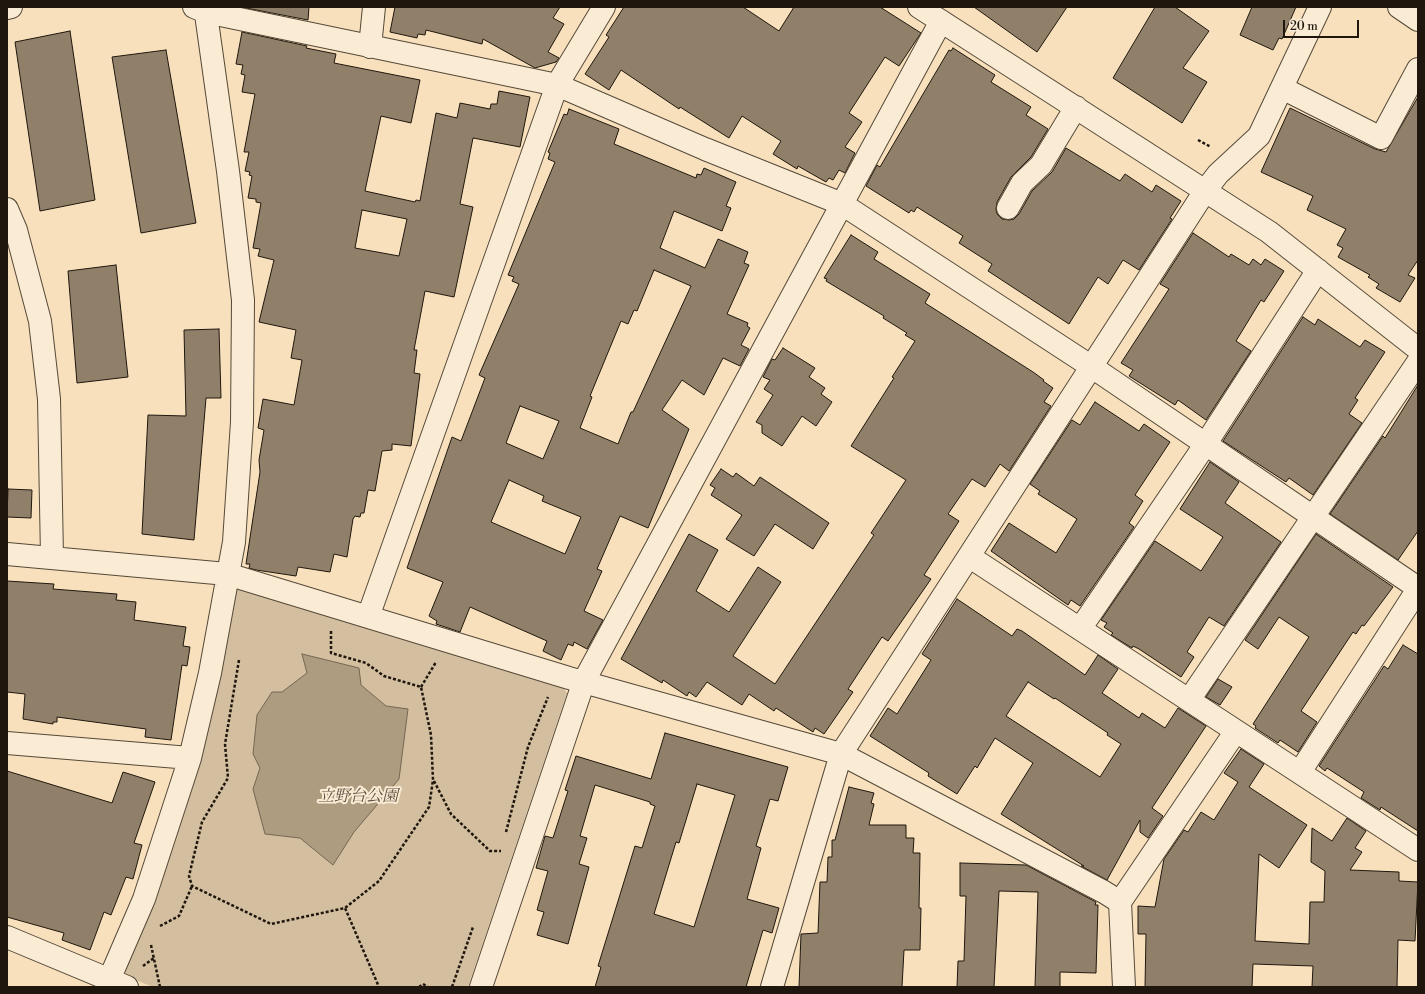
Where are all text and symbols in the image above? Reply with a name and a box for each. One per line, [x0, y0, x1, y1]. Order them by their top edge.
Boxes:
scale bar [1285, 12, 1361, 38]
text: 20 m [1290, 19, 1318, 34]
park label: 立野台公園 [318, 787, 398, 807]

